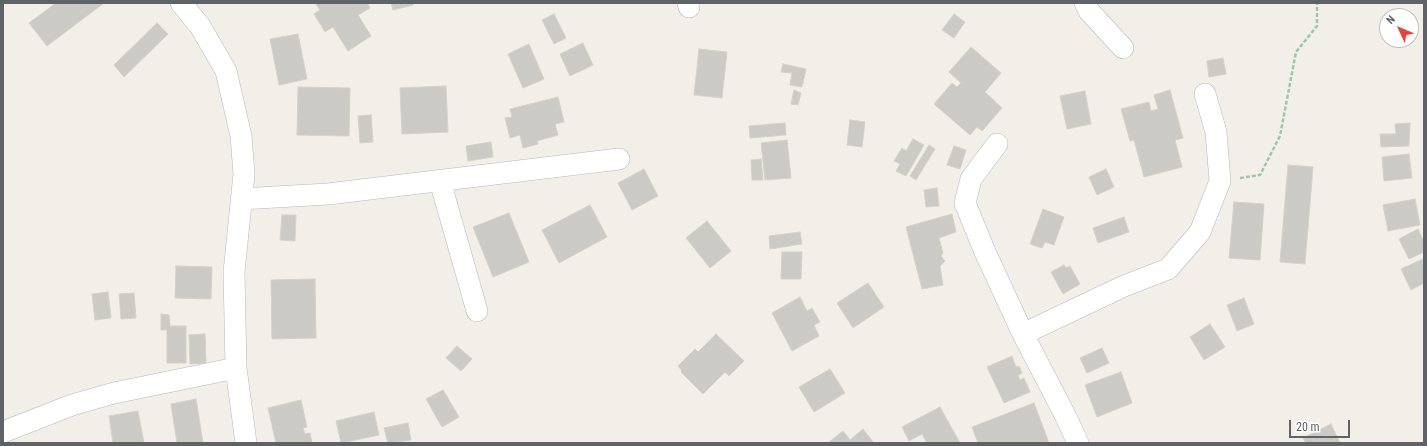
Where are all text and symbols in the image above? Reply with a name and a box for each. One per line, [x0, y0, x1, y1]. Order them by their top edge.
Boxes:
north arrow [1379, 8, 1419, 48]
text: N [1384, 13, 1398, 27]
scale bar [1291, 412, 1352, 438]
text: 20 m [1296, 420, 1320, 434]

